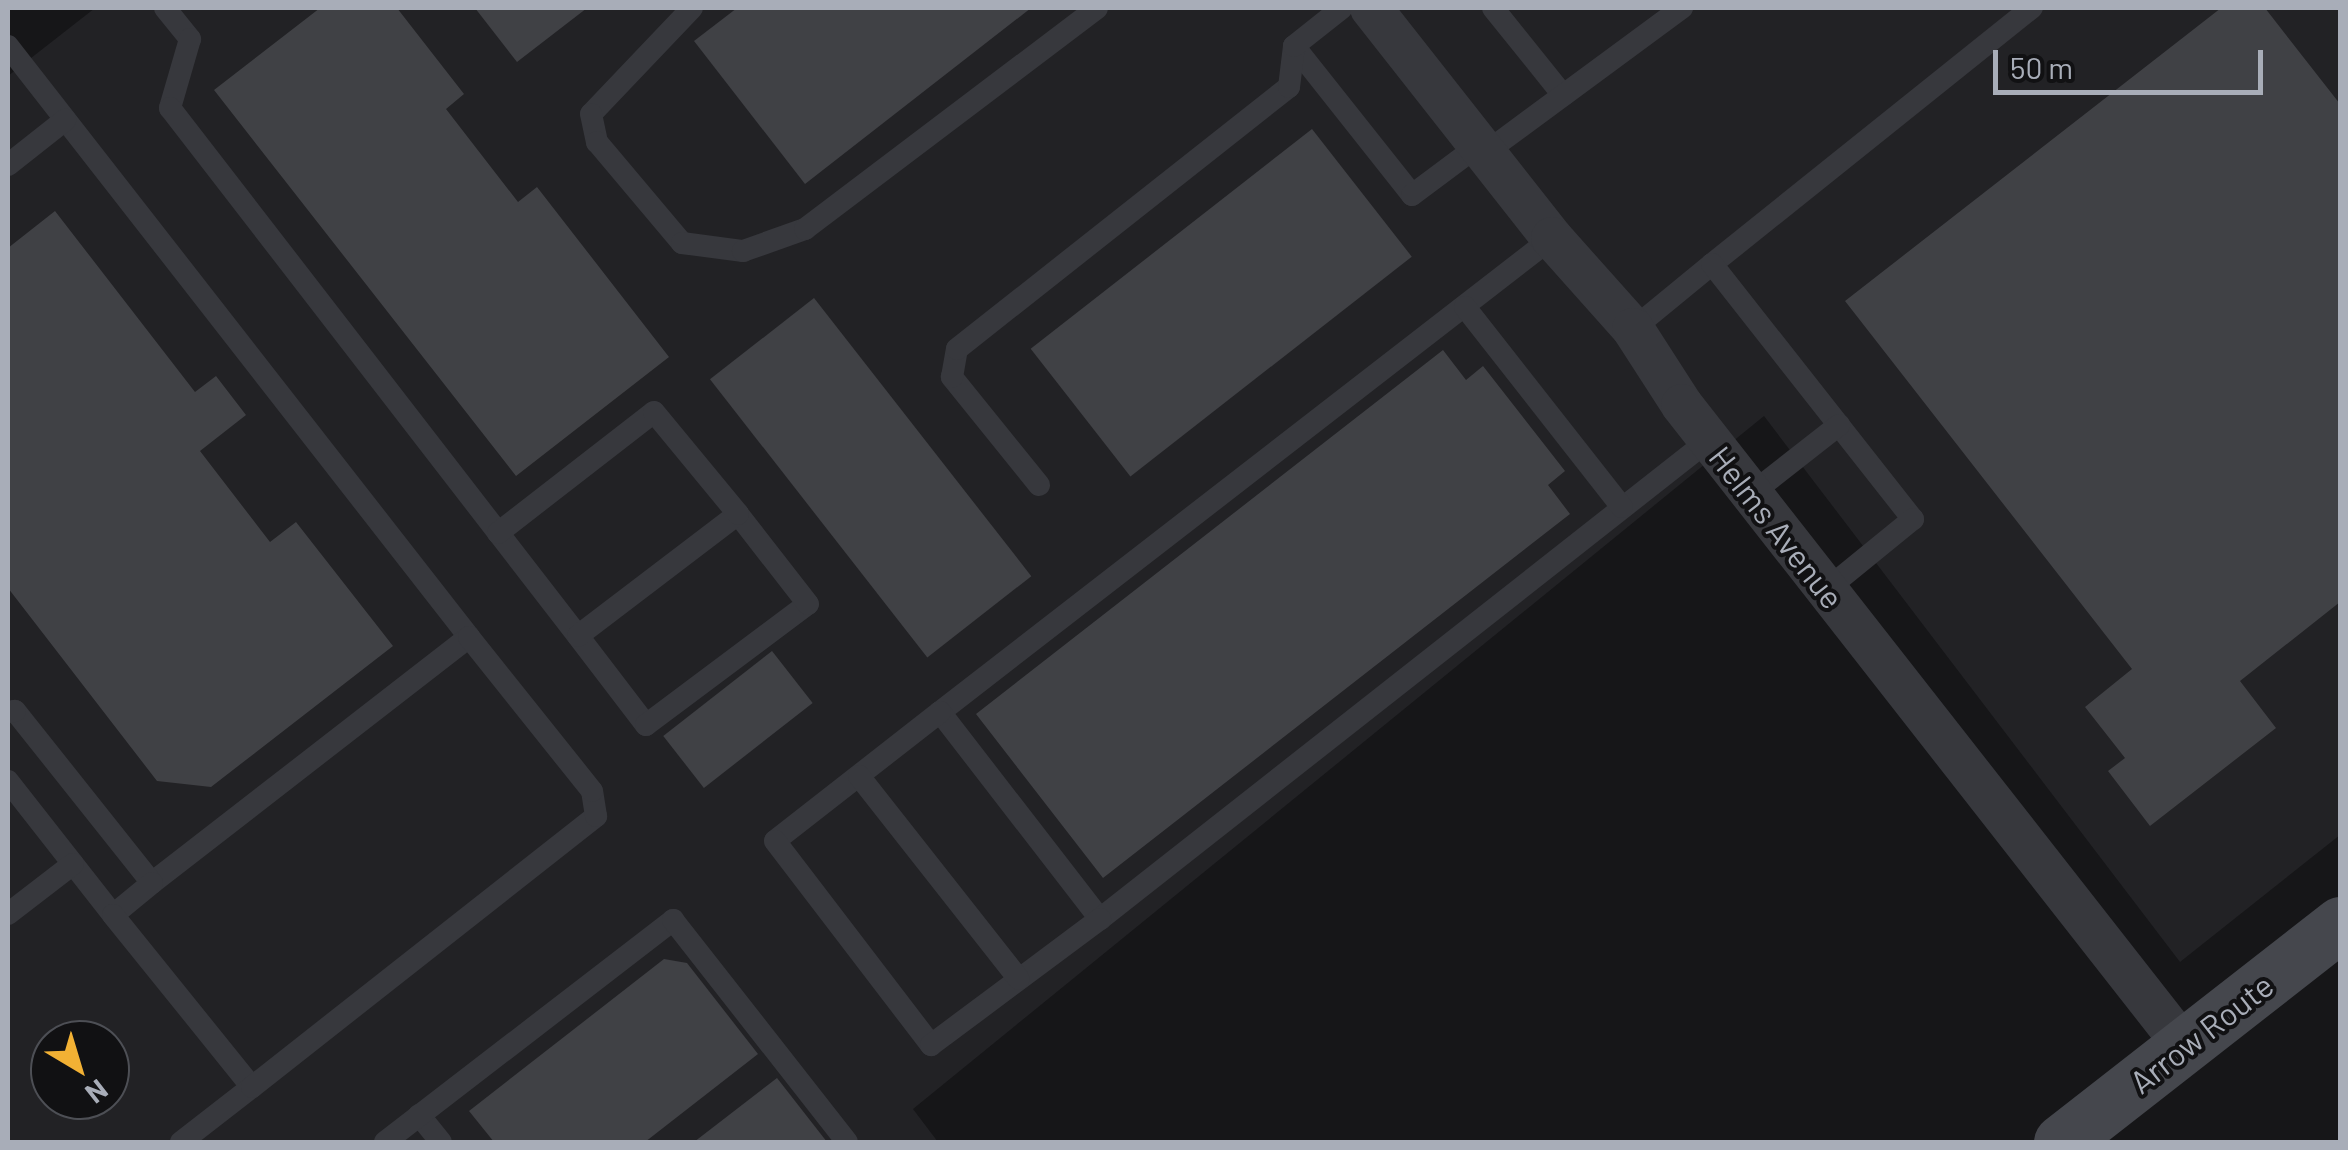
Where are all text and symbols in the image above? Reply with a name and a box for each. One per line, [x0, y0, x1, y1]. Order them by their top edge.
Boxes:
scale bar [1998, 30, 2268, 92]
text: 50 m [2010, 49, 2073, 85]
street label: Helms Avenue [1702, 438, 1852, 616]
street label: Arrow Route [2122, 965, 2280, 1101]
north arrow [30, 1020, 130, 1120]
text: N [79, 1073, 115, 1111]

